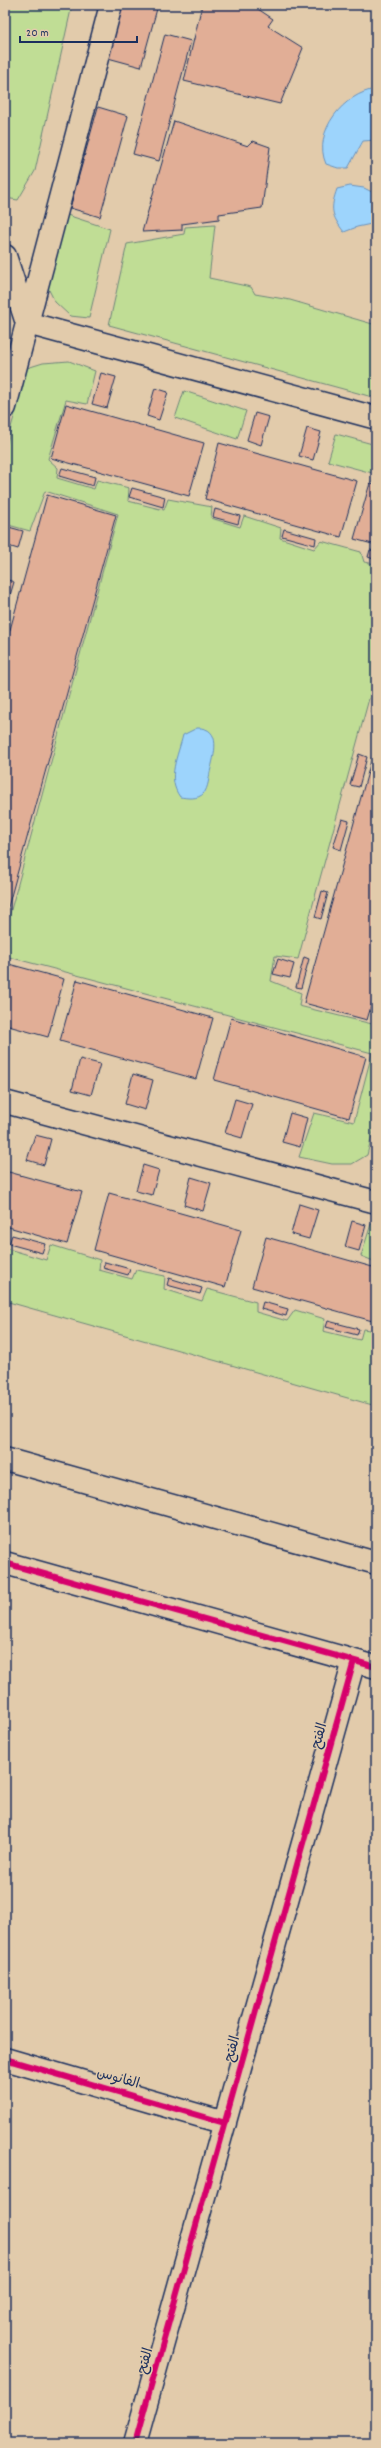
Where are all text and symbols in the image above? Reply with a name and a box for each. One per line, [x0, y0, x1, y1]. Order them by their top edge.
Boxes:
scale bar [20, 18, 137, 44]
text: 20 m [26, 25, 49, 42]
street label: الفتح [307, 1721, 333, 1751]
street label: الفتح [220, 2034, 246, 2064]
street label: الفانوس [94, 2063, 142, 2095]
street label: الفتح [133, 2346, 159, 2376]

